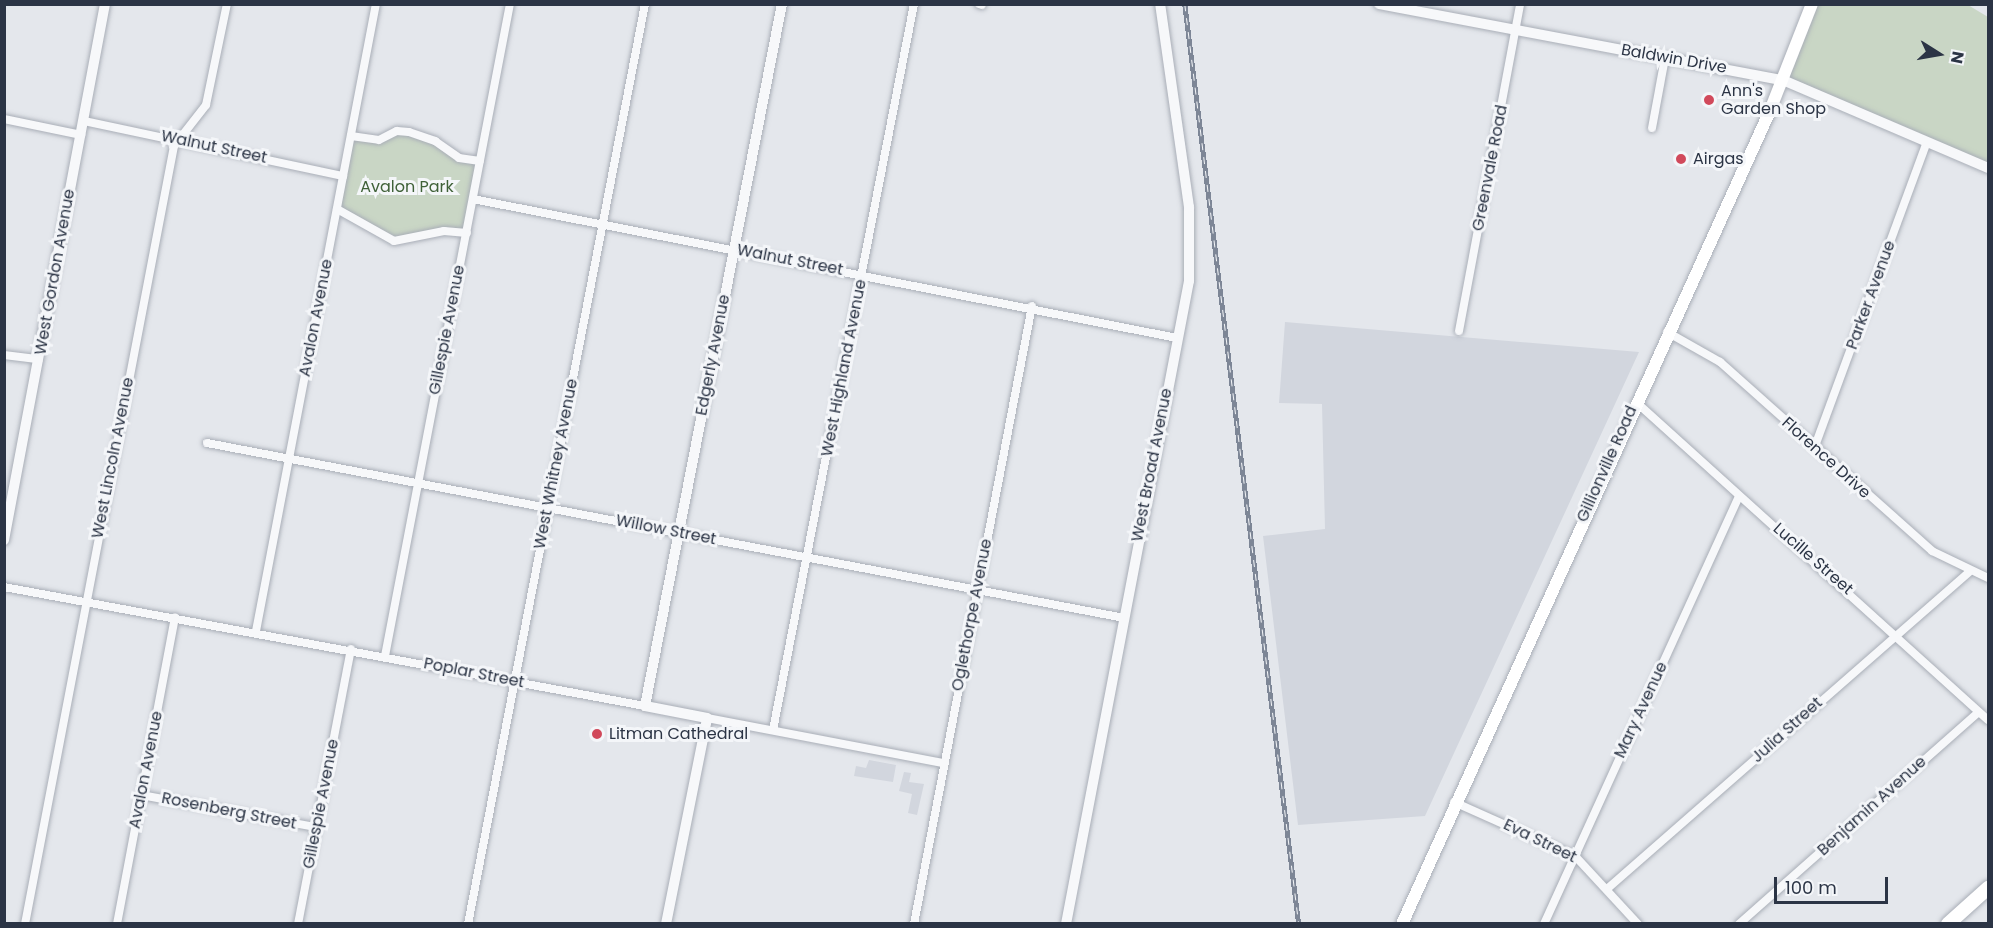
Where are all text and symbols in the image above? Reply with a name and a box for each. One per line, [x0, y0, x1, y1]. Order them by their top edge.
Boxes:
north arrow [1909, 24, 1969, 84]
street label: Baldwin Drive [1620, 40, 1728, 78]
text: N [1945, 49, 1970, 66]
place label: Ann's Garden Shop [1721, 81, 1826, 119]
marker: Ann's Garden Shop [1702, 93, 1716, 107]
street label: Greenvale Road [1468, 103, 1512, 233]
street label: Walnut Street [159, 126, 269, 168]
place label: Airgas [1693, 149, 1744, 169]
marker: Airgas [1674, 152, 1688, 166]
park label: Avalon Park [360, 177, 454, 197]
street label: West Gordon Avenue [31, 187, 79, 357]
street label: Parker Avenue [1842, 238, 1900, 352]
street label: Walnut Street [735, 240, 845, 280]
street label: Avalon Avenue [295, 258, 337, 378]
street label: Gillespie Avenue [425, 264, 469, 396]
street label: West Highland Avenue [817, 278, 871, 458]
street label: Edgerly Avenue [692, 293, 734, 417]
street label: West Lincoln Avenue [88, 376, 138, 540]
street label: West Whitney Avenue [530, 377, 582, 551]
street label: West Broad Avenue [1128, 387, 1176, 543]
street label: Gillionville Road [1573, 403, 1641, 525]
street label: Florence Drive [1778, 413, 1874, 503]
street label: Willow Street [614, 511, 718, 549]
street label: Lucille Street [1769, 519, 1857, 599]
street label: Oglethorpe Avenue [948, 537, 996, 693]
street label: Poplar Street [422, 654, 526, 692]
street label: Mary Avenue [1610, 659, 1672, 761]
street label: Julia Street [1748, 693, 1826, 767]
street label: Avalon Avenue [125, 710, 167, 830]
place label: Litman Cathedral [609, 724, 748, 744]
marker: Litman Cathedral [590, 727, 604, 741]
street label: Gillespie Avenue [299, 738, 343, 870]
street label: Benjamin Avenue [1814, 752, 1930, 860]
street label: Rosenberg Street [160, 788, 298, 834]
street label: Eva Street [1500, 815, 1580, 867]
scale bar [1777, 865, 1891, 903]
text: 100 m [1785, 875, 1837, 900]

